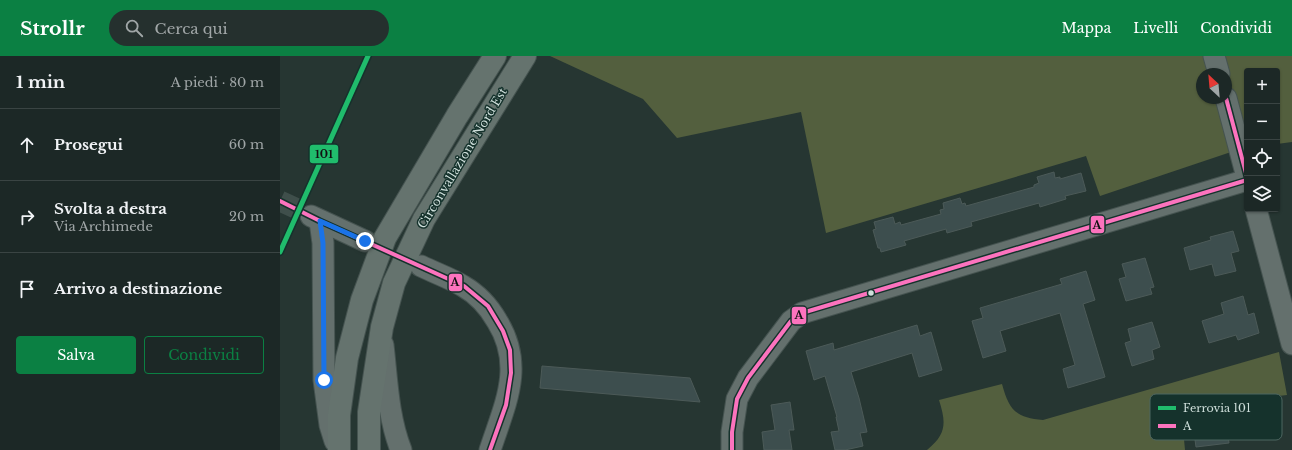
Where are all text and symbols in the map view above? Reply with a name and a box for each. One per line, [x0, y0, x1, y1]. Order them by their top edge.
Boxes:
search box [109, 10, 389, 46]
text: Strollr [20, 17, 85, 40]
icon: search [123, 17, 145, 39]
text: Cerca qui [155, 19, 228, 38]
text: Mappa [1061, 19, 1111, 37]
text: Livelli [1133, 19, 1178, 37]
text: Condividi [1200, 19, 1272, 37]
north arrow [1196, 68, 1232, 104]
map controls [1244, 68, 1280, 212]
button: + [1244, 68, 1280, 104]
text: 1 min [16, 72, 65, 93]
text: A piedi · 80 m [171, 74, 264, 91]
street label: Circonvallazione Nord Est [414, 85, 510, 231]
button: − [1244, 104, 1280, 140]
icon: ahead [16, 134, 38, 156]
text: Prosegui [54, 135, 123, 154]
text: 60 m [229, 136, 264, 153]
button: locate [1244, 140, 1280, 176]
line badge: 101 [309, 144, 339, 164]
text: 101 [315, 147, 333, 161]
button: layers [1244, 176, 1280, 212]
text: Svolta a destra [54, 199, 167, 218]
icon: right [16, 206, 38, 228]
text: 20 m [229, 208, 264, 225]
line badge: A [1090, 215, 1105, 234]
text: Via Archimede [54, 218, 153, 235]
text: A [1092, 218, 1103, 232]
route end [356, 232, 374, 250]
line badge: A [448, 273, 463, 292]
text: A [450, 275, 461, 289]
icon: arrive [16, 278, 38, 300]
text: Arrivo a destinazione [54, 279, 222, 298]
unlabelled marker [866, 288, 876, 298]
line badge: A [791, 306, 807, 325]
text: A [794, 308, 805, 322]
button: Salva [16, 336, 136, 374]
button: Condividi [144, 336, 264, 374]
route start [315, 371, 333, 389]
legend [1150, 394, 1282, 440]
text: Ferrovia 101 [1183, 401, 1251, 415]
text: A [1182, 419, 1192, 433]

